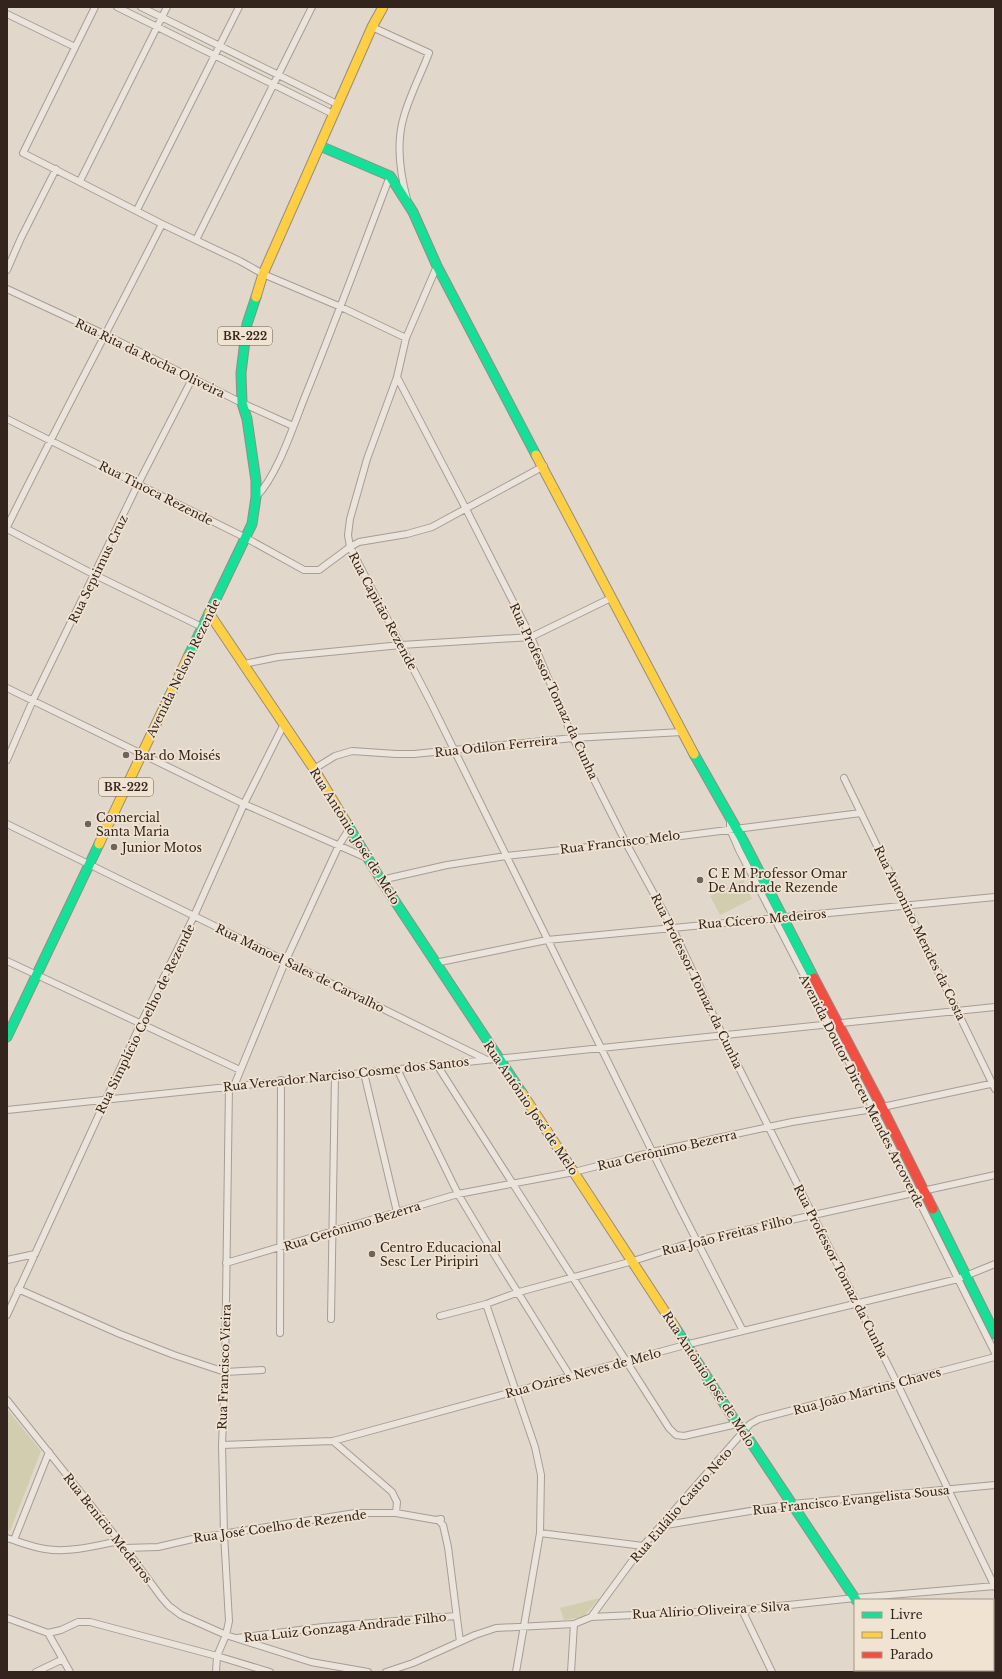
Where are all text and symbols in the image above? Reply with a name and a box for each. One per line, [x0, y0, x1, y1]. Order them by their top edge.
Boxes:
street label: Rua Rita da Rocha Oliveira [73, 315, 228, 401]
road number: BR-222 [218, 327, 272, 345]
street label: Rua Tinoca Rezende [96, 458, 216, 528]
street label: Rua Septimus Cruz [65, 512, 131, 626]
street label: Rua Capitão Rezende [346, 549, 421, 673]
street label: Avenida Nelson Rezende [142, 596, 223, 741]
street label: Rua Professor Tomaz da Cunha [506, 600, 602, 782]
street label: Rua Odilon Ferreira [434, 732, 559, 760]
place label: Bar do Moisés [134, 748, 221, 763]
marker: Bar do Moisés [121, 750, 131, 760]
street label: Rua Antônio José de Melo [307, 765, 403, 907]
road number: BR-222 [99, 778, 153, 796]
place label: Comercial Santa Maria [96, 810, 170, 839]
marker: Comercial Santa Maria [83, 819, 93, 829]
street label: Rua Francisco Melo [559, 827, 681, 857]
place label: Junior Motos [120, 840, 202, 855]
marker: Junior Motos [109, 842, 119, 852]
street label: Rua Antonino Mendes da Costa [871, 843, 969, 1023]
place label: C E M Professor Omar De Andrade Rezende [708, 866, 848, 895]
marker: C E M Professor Omar De Andrade Rezende [695, 875, 705, 885]
street label: Rua Professor Tomaz da Cunha [648, 891, 746, 1071]
street label: Rua Cícero Medeiros [697, 906, 827, 932]
street label: Rua Manoel Sales de Carvalho [213, 921, 387, 1016]
street label: Rua Simplício Coelho de Rezende [92, 922, 198, 1116]
street label: Avenida Doutor Dirceu Mendes Arcoverde [796, 971, 928, 1211]
street label: Rua Antônio José de Melo [480, 1038, 582, 1178]
street label: Rua Vereador Narciso Cosme dos Santos [222, 1054, 470, 1094]
street label: Rua Gerônimo Bezerra [596, 1127, 738, 1173]
street label: Rua Professor Tomaz da Cunha [791, 1182, 892, 1361]
street label: Rua Gerônimo Bezerra [282, 1198, 423, 1254]
street label: Rua João Freitas Filho [660, 1211, 794, 1259]
place label: Centro Educacional Sesc Ler Piripiri [380, 1240, 501, 1269]
marker: Centro Educacional Sesc Ler Piripiri [367, 1249, 377, 1259]
street label: Rua Francisco Vieira [214, 1303, 234, 1430]
street label: Rua Antônio José de Melo [660, 1308, 759, 1450]
street label: Rua Ozires Neves de Melo [503, 1345, 663, 1401]
street label: Rua João Martins Chaves [791, 1364, 943, 1418]
street label: Rua Eulálio Castro Neto [627, 1445, 735, 1565]
street label: Rua Benício Medeiros [60, 1470, 156, 1586]
street label: Rua Francisco Evangelista Sousa [752, 1482, 951, 1518]
street label: Rua José Coelho de Rezende [192, 1506, 368, 1546]
street label: Rua Alírio Oliveira e Silva [632, 1598, 791, 1622]
legend [854, 1599, 994, 1671]
text: Livre [890, 1607, 923, 1622]
street label: Rua Luiz Gonzaga Andrade Filho [243, 1609, 447, 1645]
text: Lento [890, 1627, 926, 1642]
text: Parado [890, 1647, 933, 1662]

